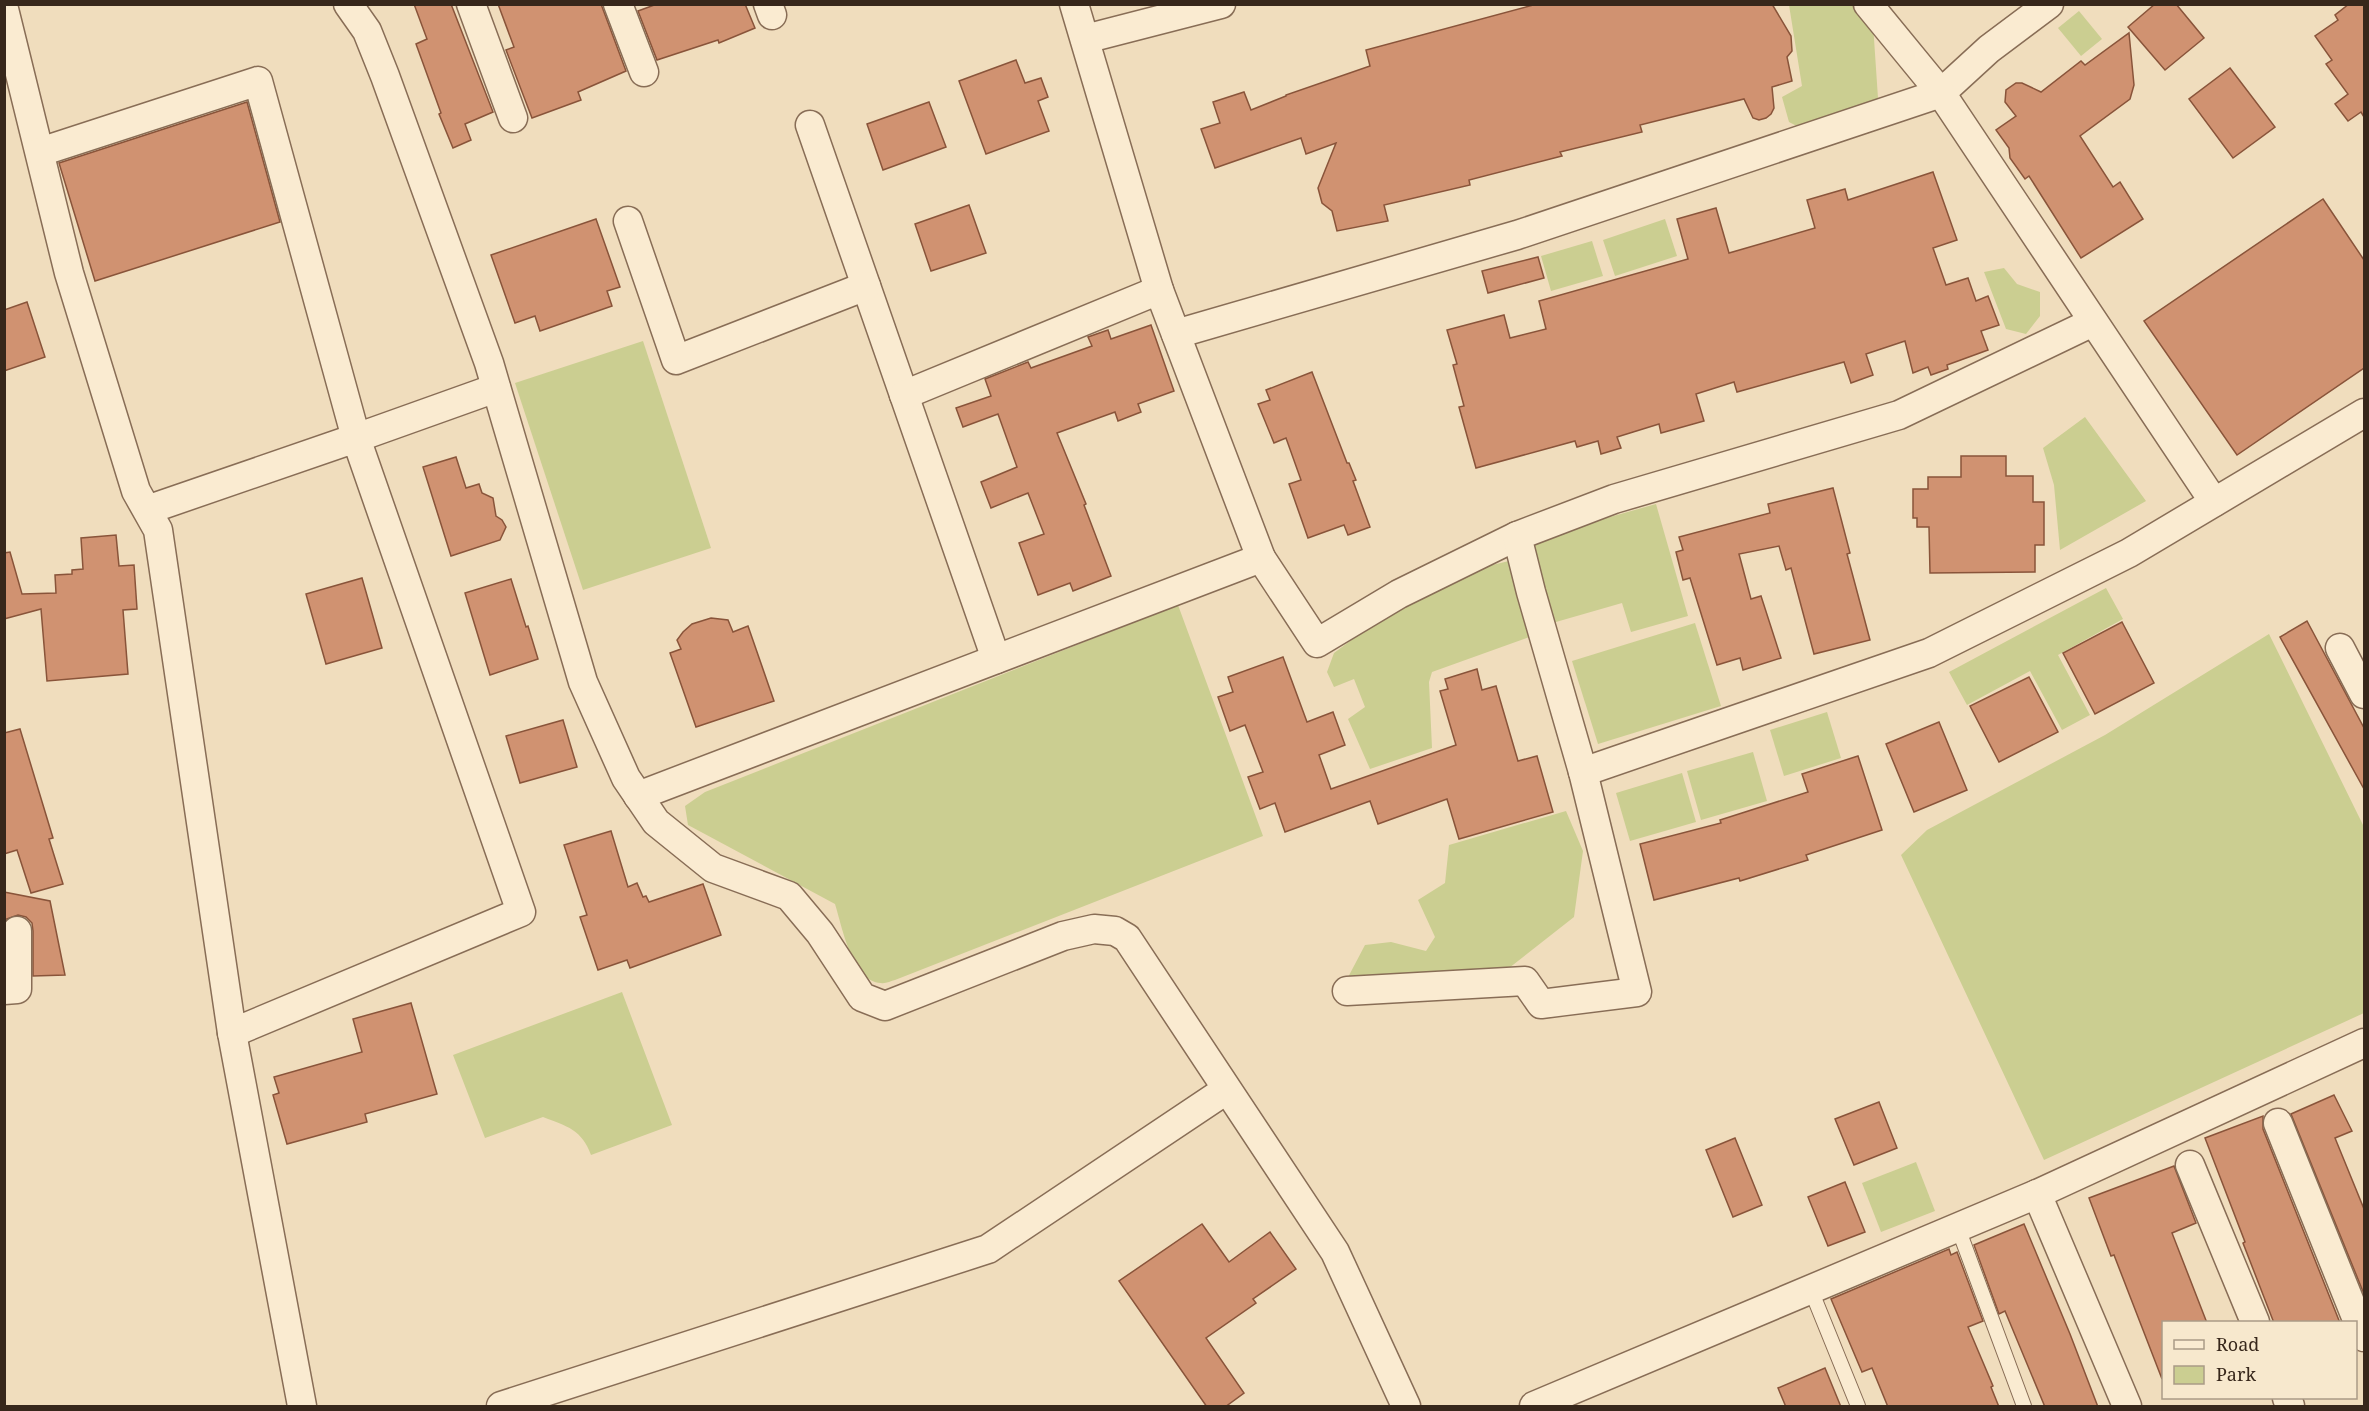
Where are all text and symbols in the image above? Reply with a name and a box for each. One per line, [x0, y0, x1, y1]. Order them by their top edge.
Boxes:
legend [2162, 1321, 2357, 1399]
text: Road [2216, 1332, 2259, 1356]
text: Park [2216, 1362, 2256, 1386]

